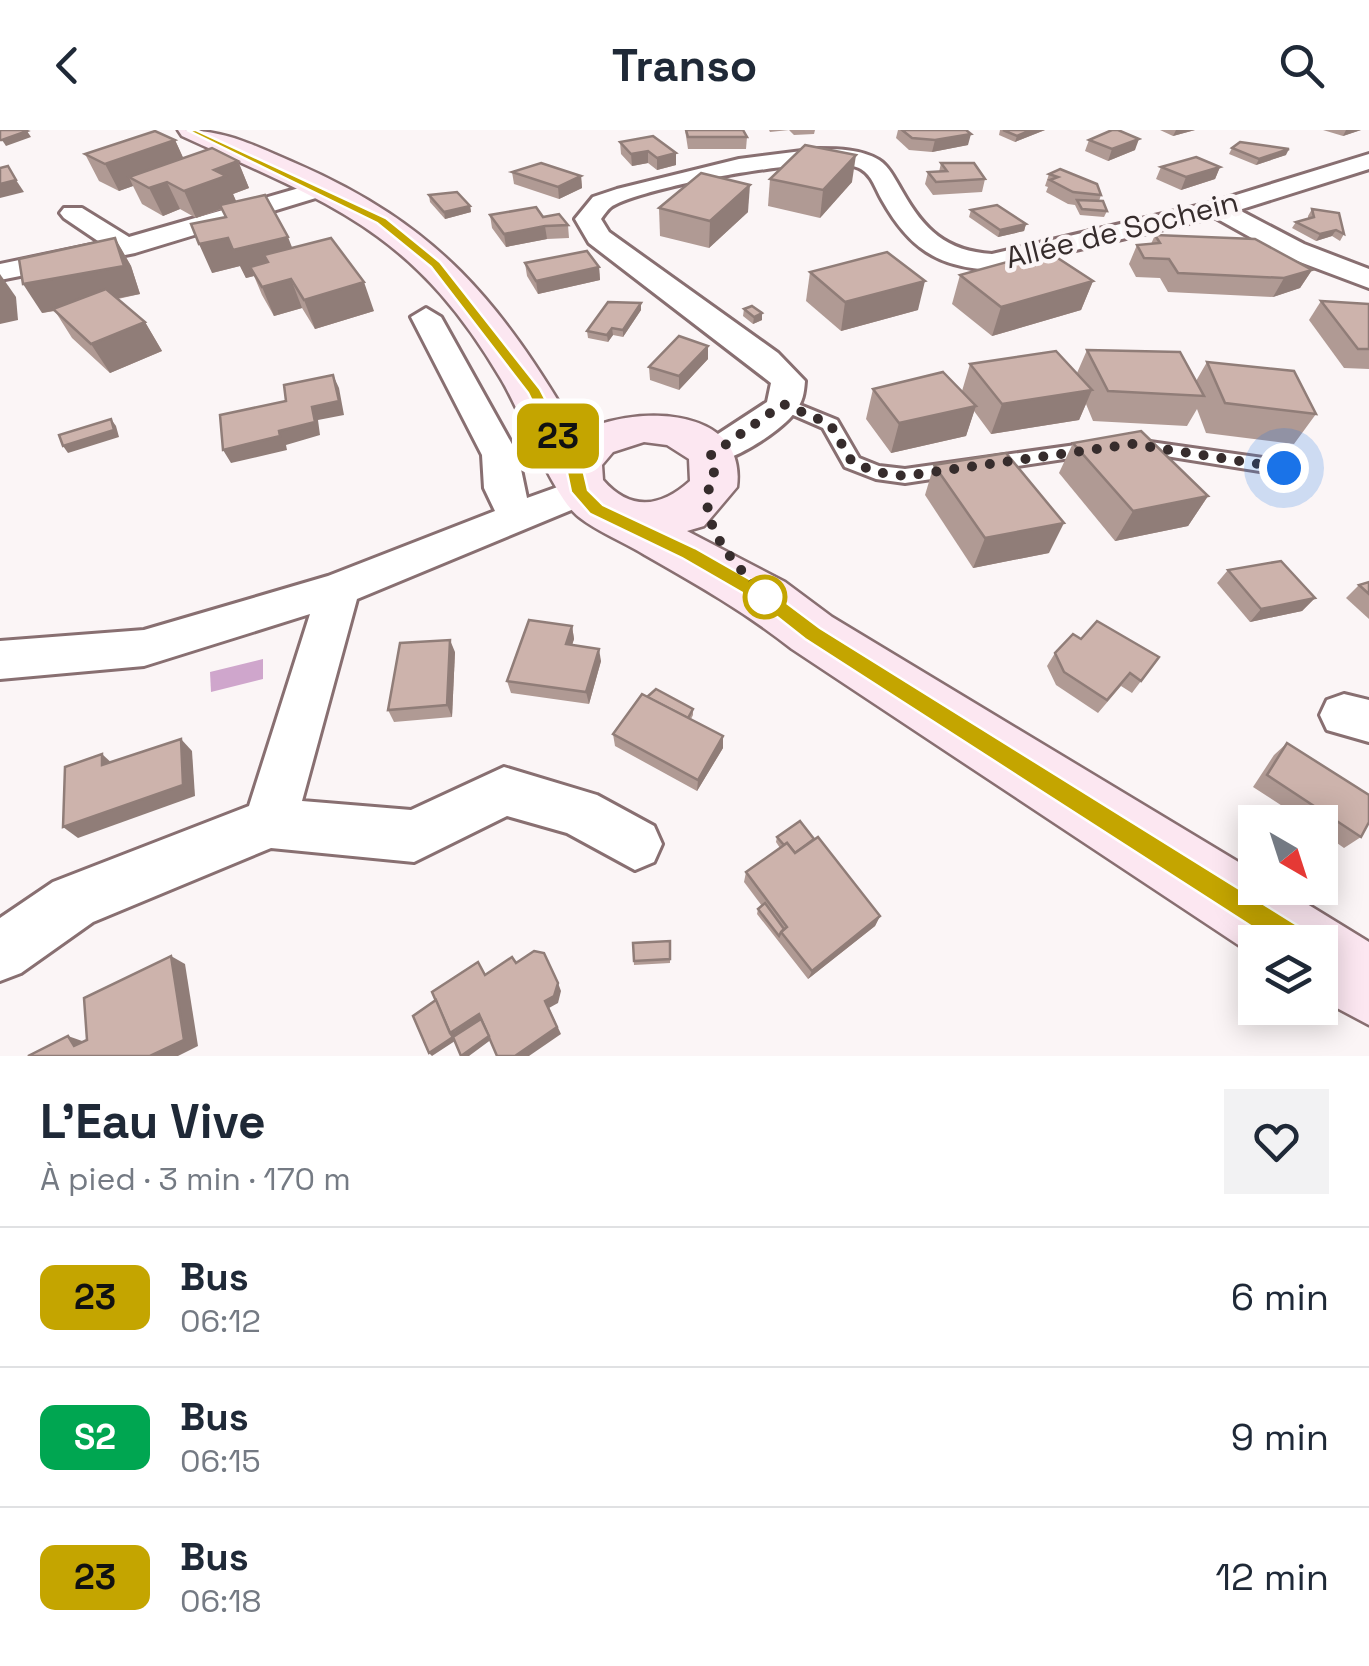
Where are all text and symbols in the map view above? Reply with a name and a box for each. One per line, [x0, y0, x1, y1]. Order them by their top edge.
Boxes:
text: Transo [612, 37, 757, 94]
icon: back [40, 38, 95, 93]
icon: search [1274, 38, 1329, 93]
street label: Allée de Sochein [1002, 182, 1242, 277]
line badge: 23 [513, 404, 603, 468]
text: 23 [537, 414, 579, 458]
your location [1259, 443, 1309, 493]
unlabelled marker [744, 576, 786, 618]
north arrow [1238, 805, 1338, 905]
map controls [1238, 805, 1338, 1025]
button: layers [1238, 925, 1338, 1025]
button: heart [1224, 1089, 1329, 1194]
text: L'Eau Vive [40, 1091, 266, 1152]
text: À pied · 3 min · 170 m [40, 1159, 351, 1199]
text: Bus [180, 1253, 249, 1301]
text: 6 min [1231, 1273, 1329, 1321]
text: 23 [74, 1275, 116, 1319]
text: 06:12 [180, 1301, 261, 1341]
text: Bus [180, 1393, 249, 1441]
text: 9 min [1231, 1413, 1329, 1461]
text: S2 [74, 1415, 116, 1459]
text: 06:15 [180, 1441, 261, 1481]
text: Bus [180, 1533, 249, 1581]
text: 12 min [1215, 1553, 1329, 1601]
text: 23 [74, 1555, 116, 1599]
text: 06:18 [180, 1581, 262, 1621]

